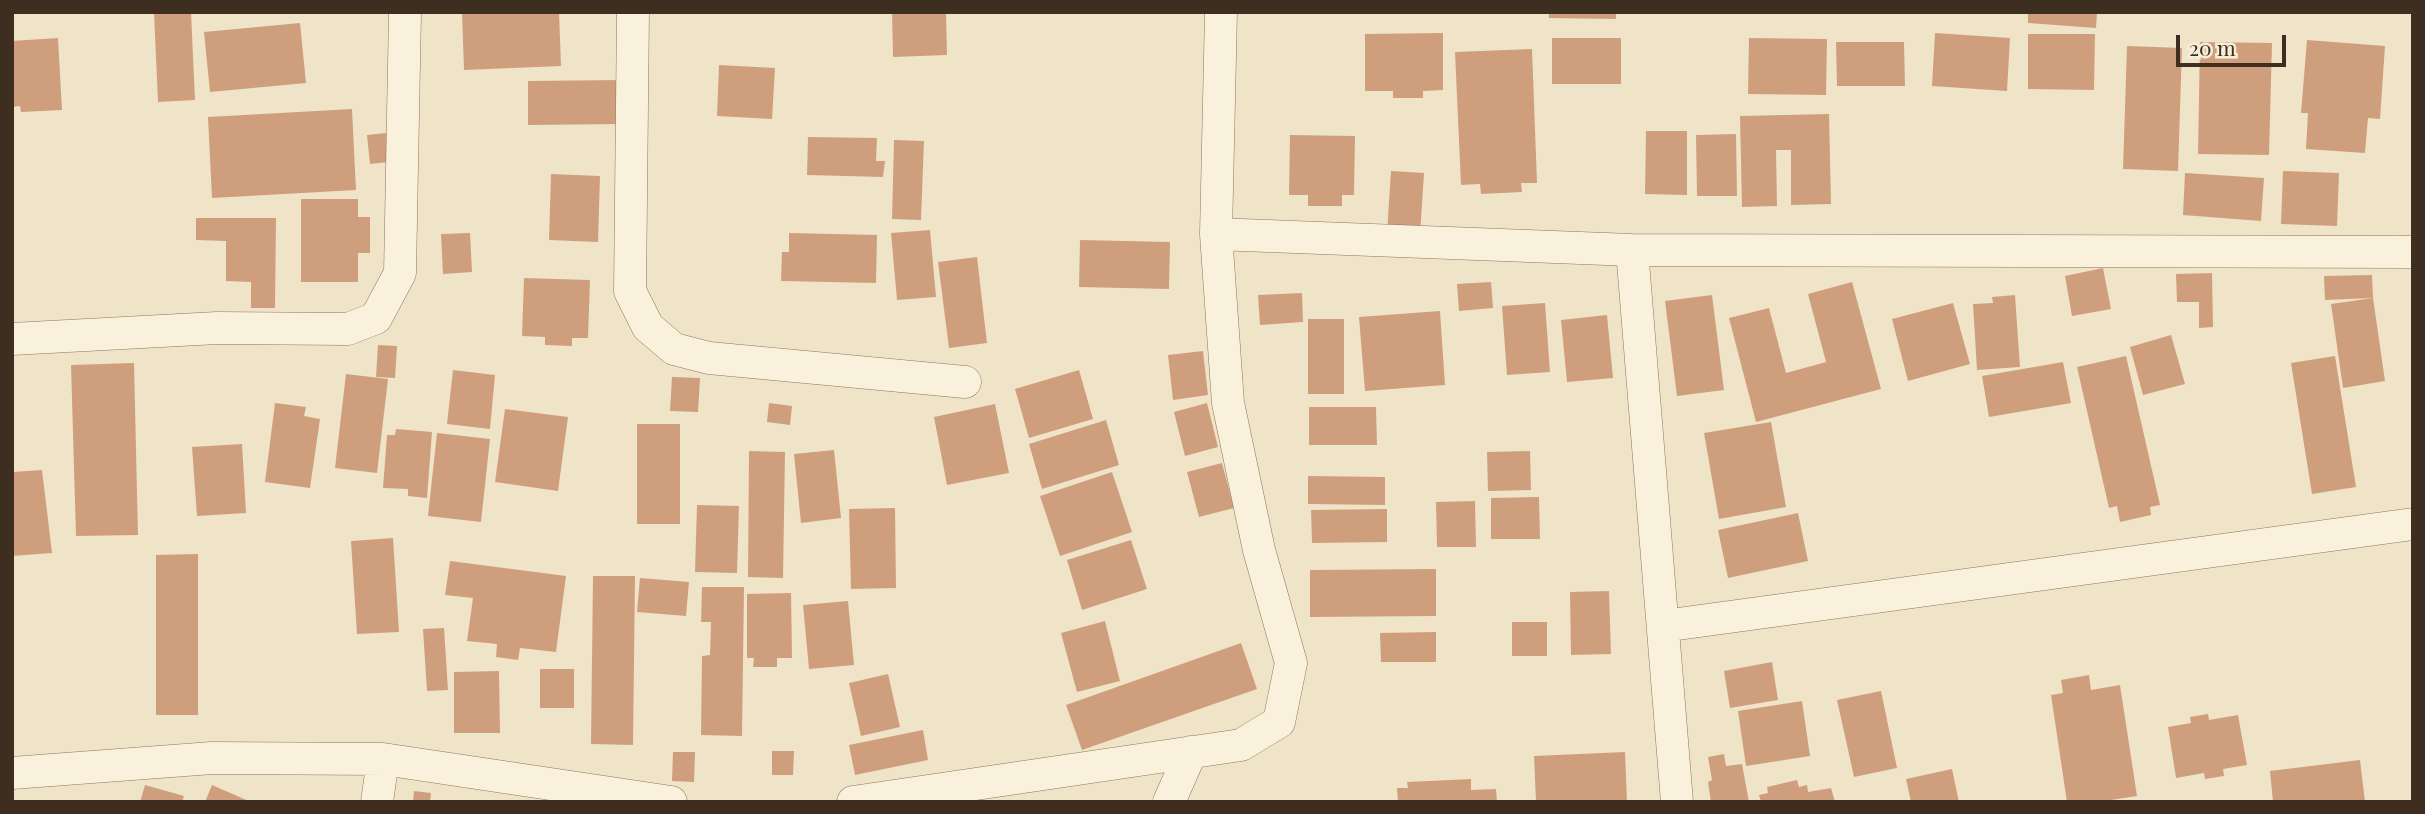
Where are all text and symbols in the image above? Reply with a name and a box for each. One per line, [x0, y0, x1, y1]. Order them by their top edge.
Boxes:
scale bar [2180, 21, 2290, 65]
text: 20 m [2189, 33, 2236, 61]

